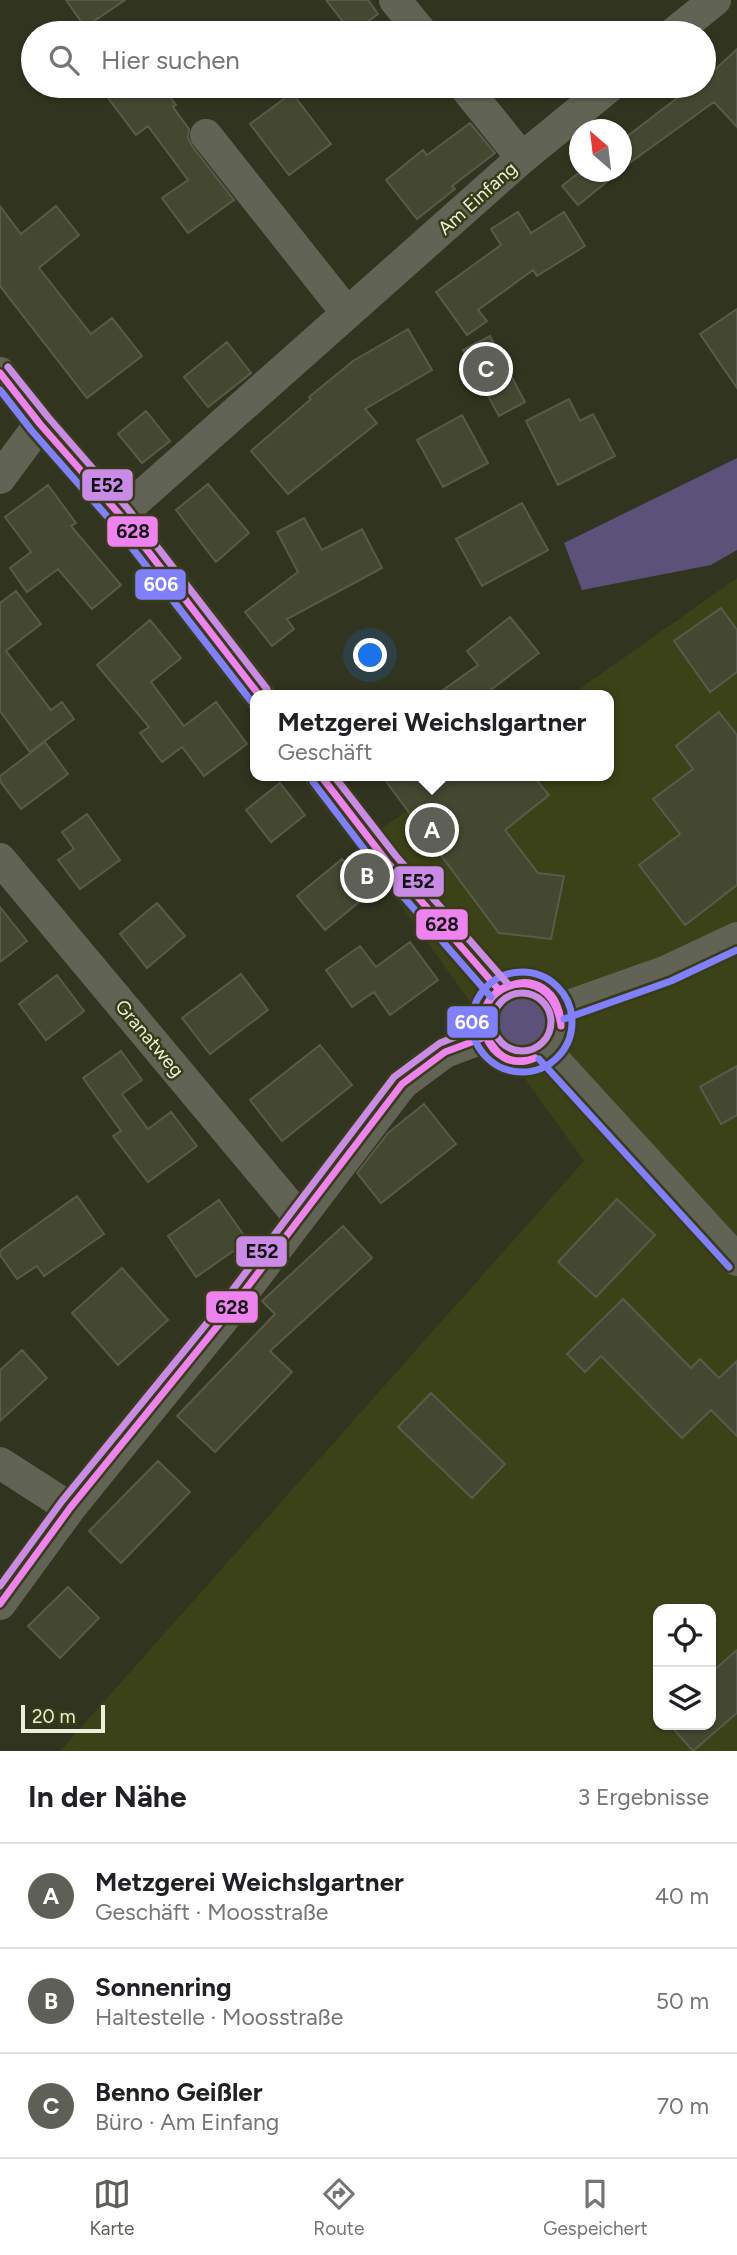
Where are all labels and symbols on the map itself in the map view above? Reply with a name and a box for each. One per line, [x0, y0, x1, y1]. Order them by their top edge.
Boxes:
north arrow [569, 119, 632, 182]
street label: Am Einfang [433, 157, 522, 240]
pin: C [463, 343, 509, 395]
line badge: E52 [81, 468, 134, 502]
text: E52 [90, 474, 124, 497]
line badge: 628 [106, 515, 159, 548]
text: 628 [116, 520, 150, 543]
line badge: 606 [134, 568, 187, 601]
text: 606 [144, 573, 178, 596]
your location [353, 638, 387, 672]
pin: A [409, 804, 455, 856]
pin: B [344, 850, 390, 902]
line badge: E52 [392, 865, 445, 898]
text: E52 [401, 870, 435, 893]
line badge: 628 [415, 908, 469, 941]
text: 628 [425, 913, 459, 936]
street label: Granatweg [111, 995, 189, 1082]
line badge: 606 [446, 1005, 499, 1039]
text: 606 [455, 1011, 489, 1034]
line badge: E52 [235, 1235, 288, 1268]
text: E52 [245, 1240, 279, 1263]
line badge: 628 [205, 1290, 259, 1324]
text: 628 [215, 1296, 249, 1319]
scale bar [21, 1702, 105, 1734]

